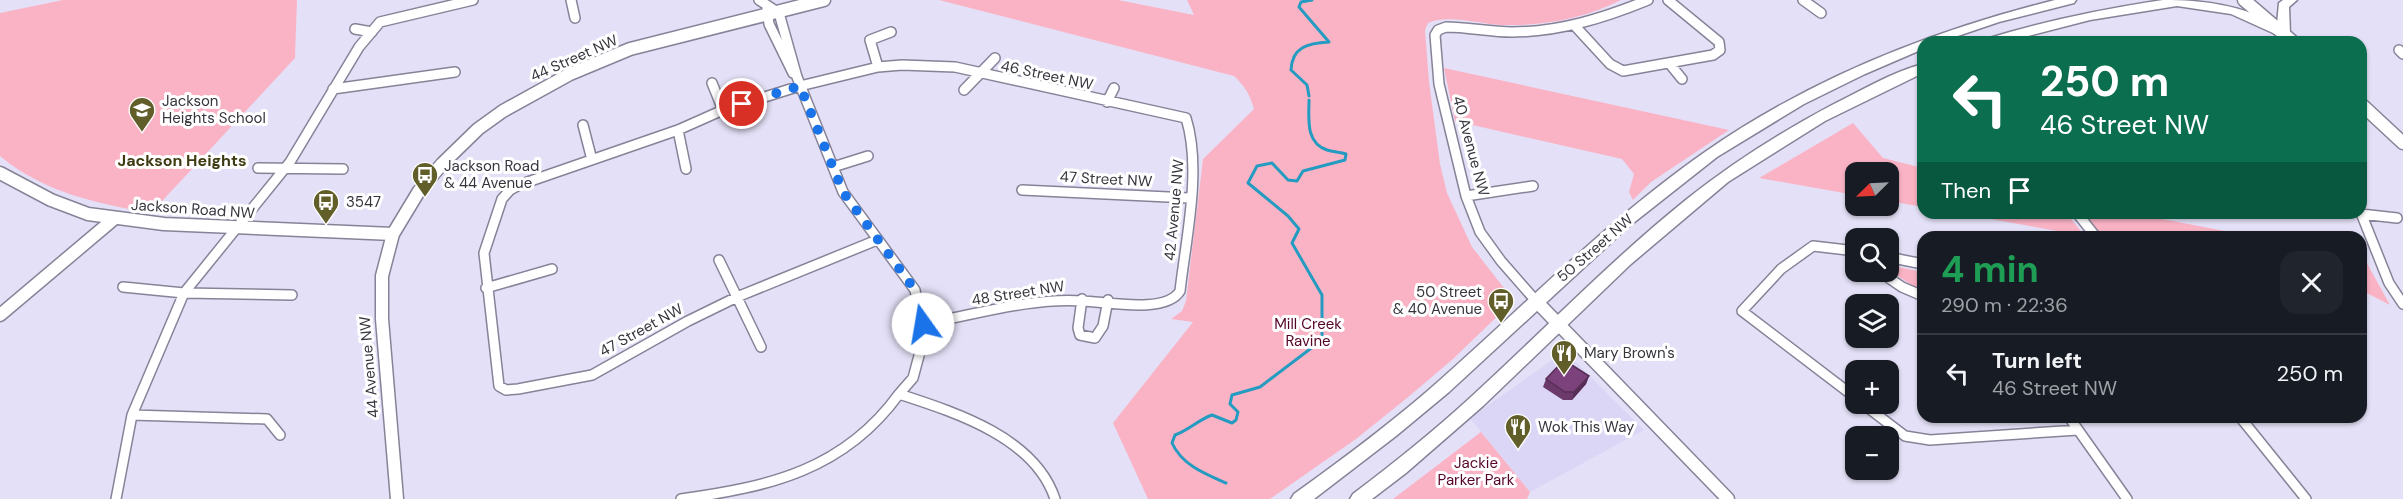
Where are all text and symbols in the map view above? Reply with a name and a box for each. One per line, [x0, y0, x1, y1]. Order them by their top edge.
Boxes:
street label: 44 Street NW [527, 30, 621, 86]
text: 250 m [2040, 54, 2169, 109]
street label: 46 Street NW [999, 55, 1095, 95]
icon: left [1941, 60, 2019, 138]
pin [716, 78, 767, 129]
icon: arrive [725, 87, 758, 120]
place label: Jackson Heights School [162, 91, 266, 128]
street label: 40 Avenue NW [1448, 94, 1494, 199]
school or university icon: Jackson Heights School [127, 95, 157, 133]
text: 46 Street NW [2040, 107, 2209, 142]
district label: Jackson Heights [118, 150, 246, 171]
place label: Jackson Road & 44 Avenue [444, 156, 539, 193]
street label: 42 Avenue NW [1160, 158, 1188, 261]
bus stop icon: Jackson Road & 44 Avenue [410, 160, 440, 198]
north arrow [1845, 162, 1899, 216]
map controls [1845, 162, 1899, 480]
street label: 47 Street NW [1059, 167, 1153, 191]
icon: arrive [2003, 174, 2036, 207]
text: Then [1941, 176, 1991, 205]
bus stop icon: 3547 [311, 187, 341, 225]
place label: 3547 [346, 192, 381, 212]
street label: Jackson Road NW [130, 195, 256, 223]
street label: 50 Street NW [1553, 209, 1638, 287]
button: search [1845, 228, 1899, 282]
text: 4 min [1941, 246, 2039, 293]
button: close [2280, 251, 2343, 314]
street label: 48 Street NW [970, 276, 1066, 310]
place label: 50 Street & 40 Avenue [1393, 282, 1482, 319]
bus stop icon: 50 Street & 40 Avenue [1486, 286, 1516, 324]
position arrow [891, 292, 955, 356]
text: 290 m · 22:36 [1941, 292, 2068, 318]
button: layers [1845, 294, 1899, 348]
street label: 47 Street NW [596, 299, 687, 361]
park label: Mill Creek Ravine [1274, 314, 1342, 351]
street label: 44 Avenue NW [355, 315, 383, 419]
restaurant icon: Mary Brown's [1549, 338, 1579, 376]
place label: Mary Brown's [1584, 343, 1675, 363]
text: Turn left [1992, 346, 2082, 375]
icon: left [1941, 357, 1974, 390]
text: 250 m [2276, 359, 2343, 388]
button: + [1845, 360, 1899, 414]
text: 46 Street NW [1992, 375, 2117, 401]
restaurant icon: Wok This Way [1503, 412, 1533, 450]
place label: Wok This Way [1538, 417, 1635, 437]
button: − [1845, 426, 1899, 480]
park label: Jackie Parker Park [1438, 453, 1515, 490]

